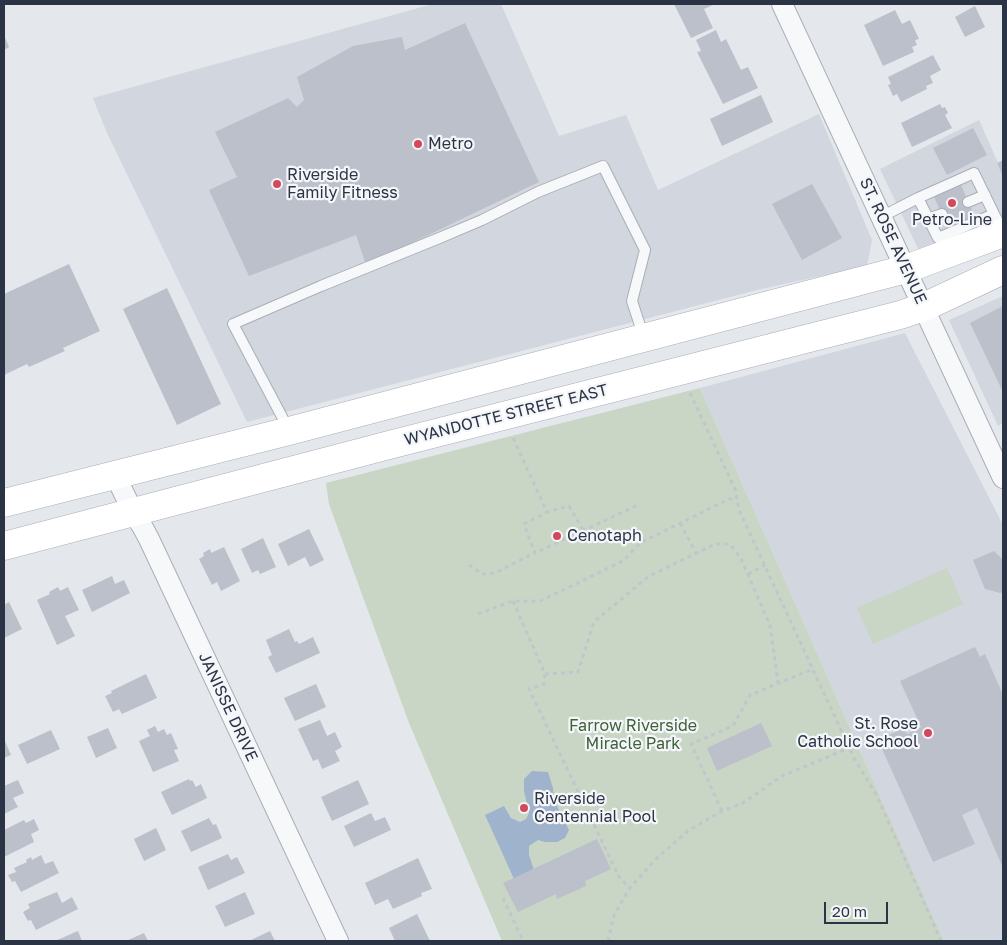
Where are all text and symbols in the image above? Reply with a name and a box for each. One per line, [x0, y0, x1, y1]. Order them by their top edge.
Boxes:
place label: Metro [428, 134, 473, 154]
marker: Metro [412, 138, 424, 150]
place label: Riverside Family Fitness [287, 165, 398, 203]
street label: ST. ROSE AVENUE [855, 175, 931, 307]
marker: Riverside Family Fitness [271, 178, 283, 190]
marker: Petro-Line [946, 197, 958, 209]
place label: Petro-Line [912, 210, 992, 230]
street label: WYANDOTTE STREET EAST [402, 380, 610, 450]
place label: Cenotaph [567, 526, 642, 546]
marker: Cenotaph [551, 530, 563, 542]
street label: JANISSE DRIVE [194, 649, 262, 765]
place label: St. Rose Catholic School [797, 714, 918, 752]
park label: Farrow Riverside Miracle Park [569, 716, 697, 754]
marker: St. Rose Catholic School [922, 727, 934, 739]
place label: Riverside Centennial Pool [534, 789, 656, 827]
marker: Riverside Centennial Pool [518, 802, 530, 814]
scale bar [827, 892, 891, 924]
text: 20 m [832, 902, 867, 920]

